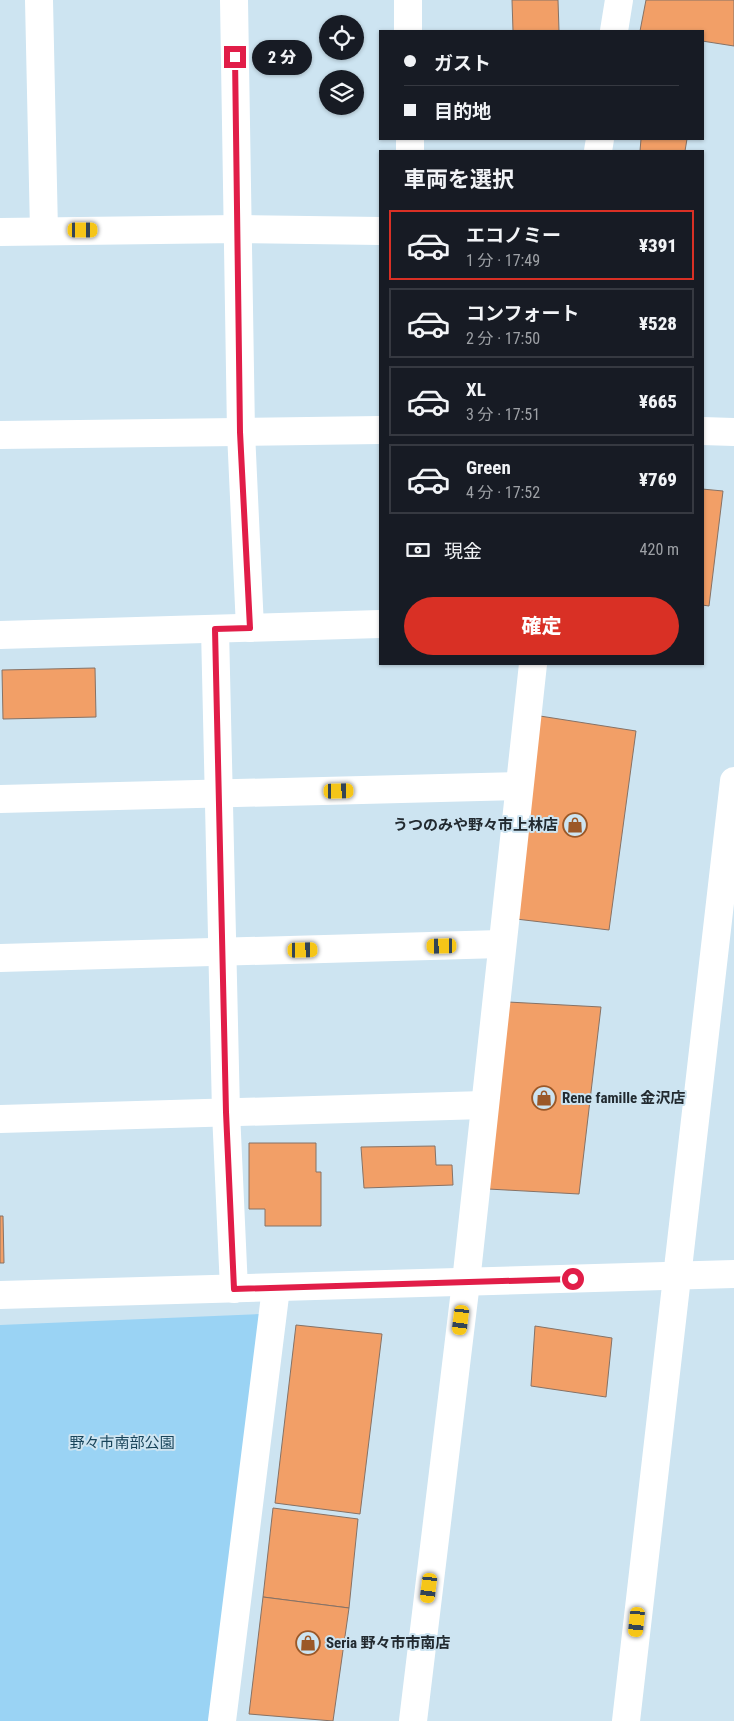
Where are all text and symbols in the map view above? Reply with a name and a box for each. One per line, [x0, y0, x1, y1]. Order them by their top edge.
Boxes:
map controls [319, 15, 364, 115]
button: locate [319, 15, 364, 60]
callout: 2 分 [252, 40, 312, 74]
route end [224, 46, 246, 68]
text: 2 分 [268, 48, 296, 67]
text: ガスト [434, 52, 491, 75]
button: layers [319, 70, 364, 115]
text: 目的地 [434, 100, 491, 123]
text: 車両を選択 [404, 167, 514, 192]
car [68, 223, 98, 238]
icon: car [406, 223, 451, 268]
text: エコノミー [466, 224, 561, 247]
text: ¥391 [639, 234, 677, 257]
text: 1 分 · 17:49 [466, 251, 540, 270]
icon: car [406, 301, 451, 346]
text: コンフォート [466, 302, 579, 325]
text: ¥528 [639, 312, 677, 335]
text: 2 分 · 17:50 [466, 329, 540, 348]
text: XL [466, 378, 486, 401]
icon: car [406, 379, 451, 424]
text: ¥665 [639, 390, 677, 413]
text: 3 分 · 17:51 [466, 405, 540, 424]
text: Green [466, 456, 511, 479]
icon: car [406, 457, 451, 502]
text: ¥769 [639, 468, 677, 491]
text: 4 分 · 17:52 [466, 483, 540, 502]
icon: cash [404, 536, 432, 564]
text: 現金 [444, 540, 482, 563]
text: 420 m [640, 540, 679, 559]
button: 確定 [404, 597, 679, 655]
car [323, 783, 354, 799]
shop icon: うつのみや野々市上林店 [562, 812, 588, 838]
place label: うつのみや野々市上林店 [393, 816, 558, 834]
car [426, 938, 457, 954]
car [287, 942, 318, 958]
shop icon: Rene famille 金沢店 [531, 1085, 557, 1111]
place label: Rene famille 金沢店 [562, 1089, 686, 1107]
route start [562, 1268, 584, 1290]
car [451, 1304, 470, 1336]
park label: 野々市南部公園 [69, 1434, 175, 1452]
car [419, 1572, 438, 1604]
car [627, 1606, 646, 1638]
shop icon: Seria 野々市市南店 [295, 1630, 321, 1656]
place label: Seria 野々市市南店 [326, 1634, 451, 1652]

